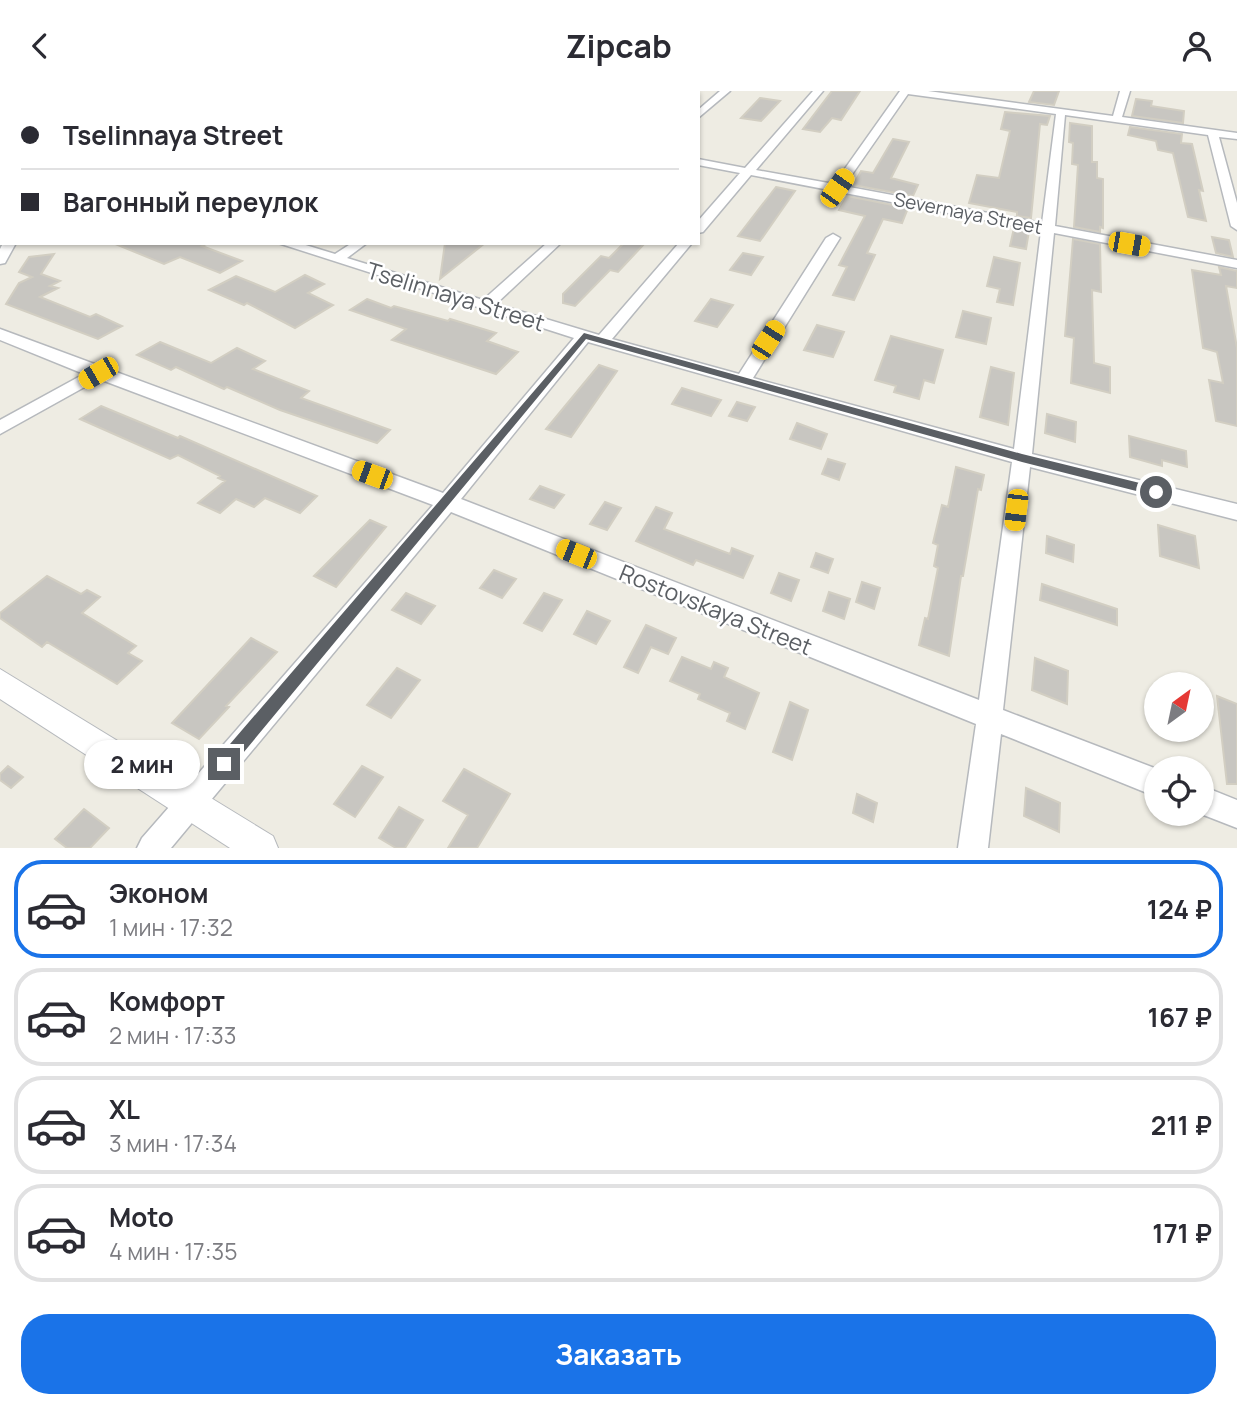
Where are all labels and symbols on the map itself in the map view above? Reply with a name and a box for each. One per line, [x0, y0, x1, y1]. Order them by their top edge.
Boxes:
car [817, 165, 858, 211]
street label: Severnaya Street [892, 186, 1044, 240]
car [1107, 230, 1152, 258]
street label: Tselinnaya Street [363, 254, 549, 338]
car [748, 317, 789, 363]
car [75, 353, 122, 393]
car [349, 458, 396, 492]
route start [1140, 476, 1172, 508]
car [1004, 488, 1029, 532]
car [553, 536, 600, 572]
street label: Rostovskaya Street [615, 556, 817, 662]
north arrow [1144, 672, 1214, 742]
callout: 2 мин [84, 739, 200, 789]
route end [208, 748, 240, 780]

